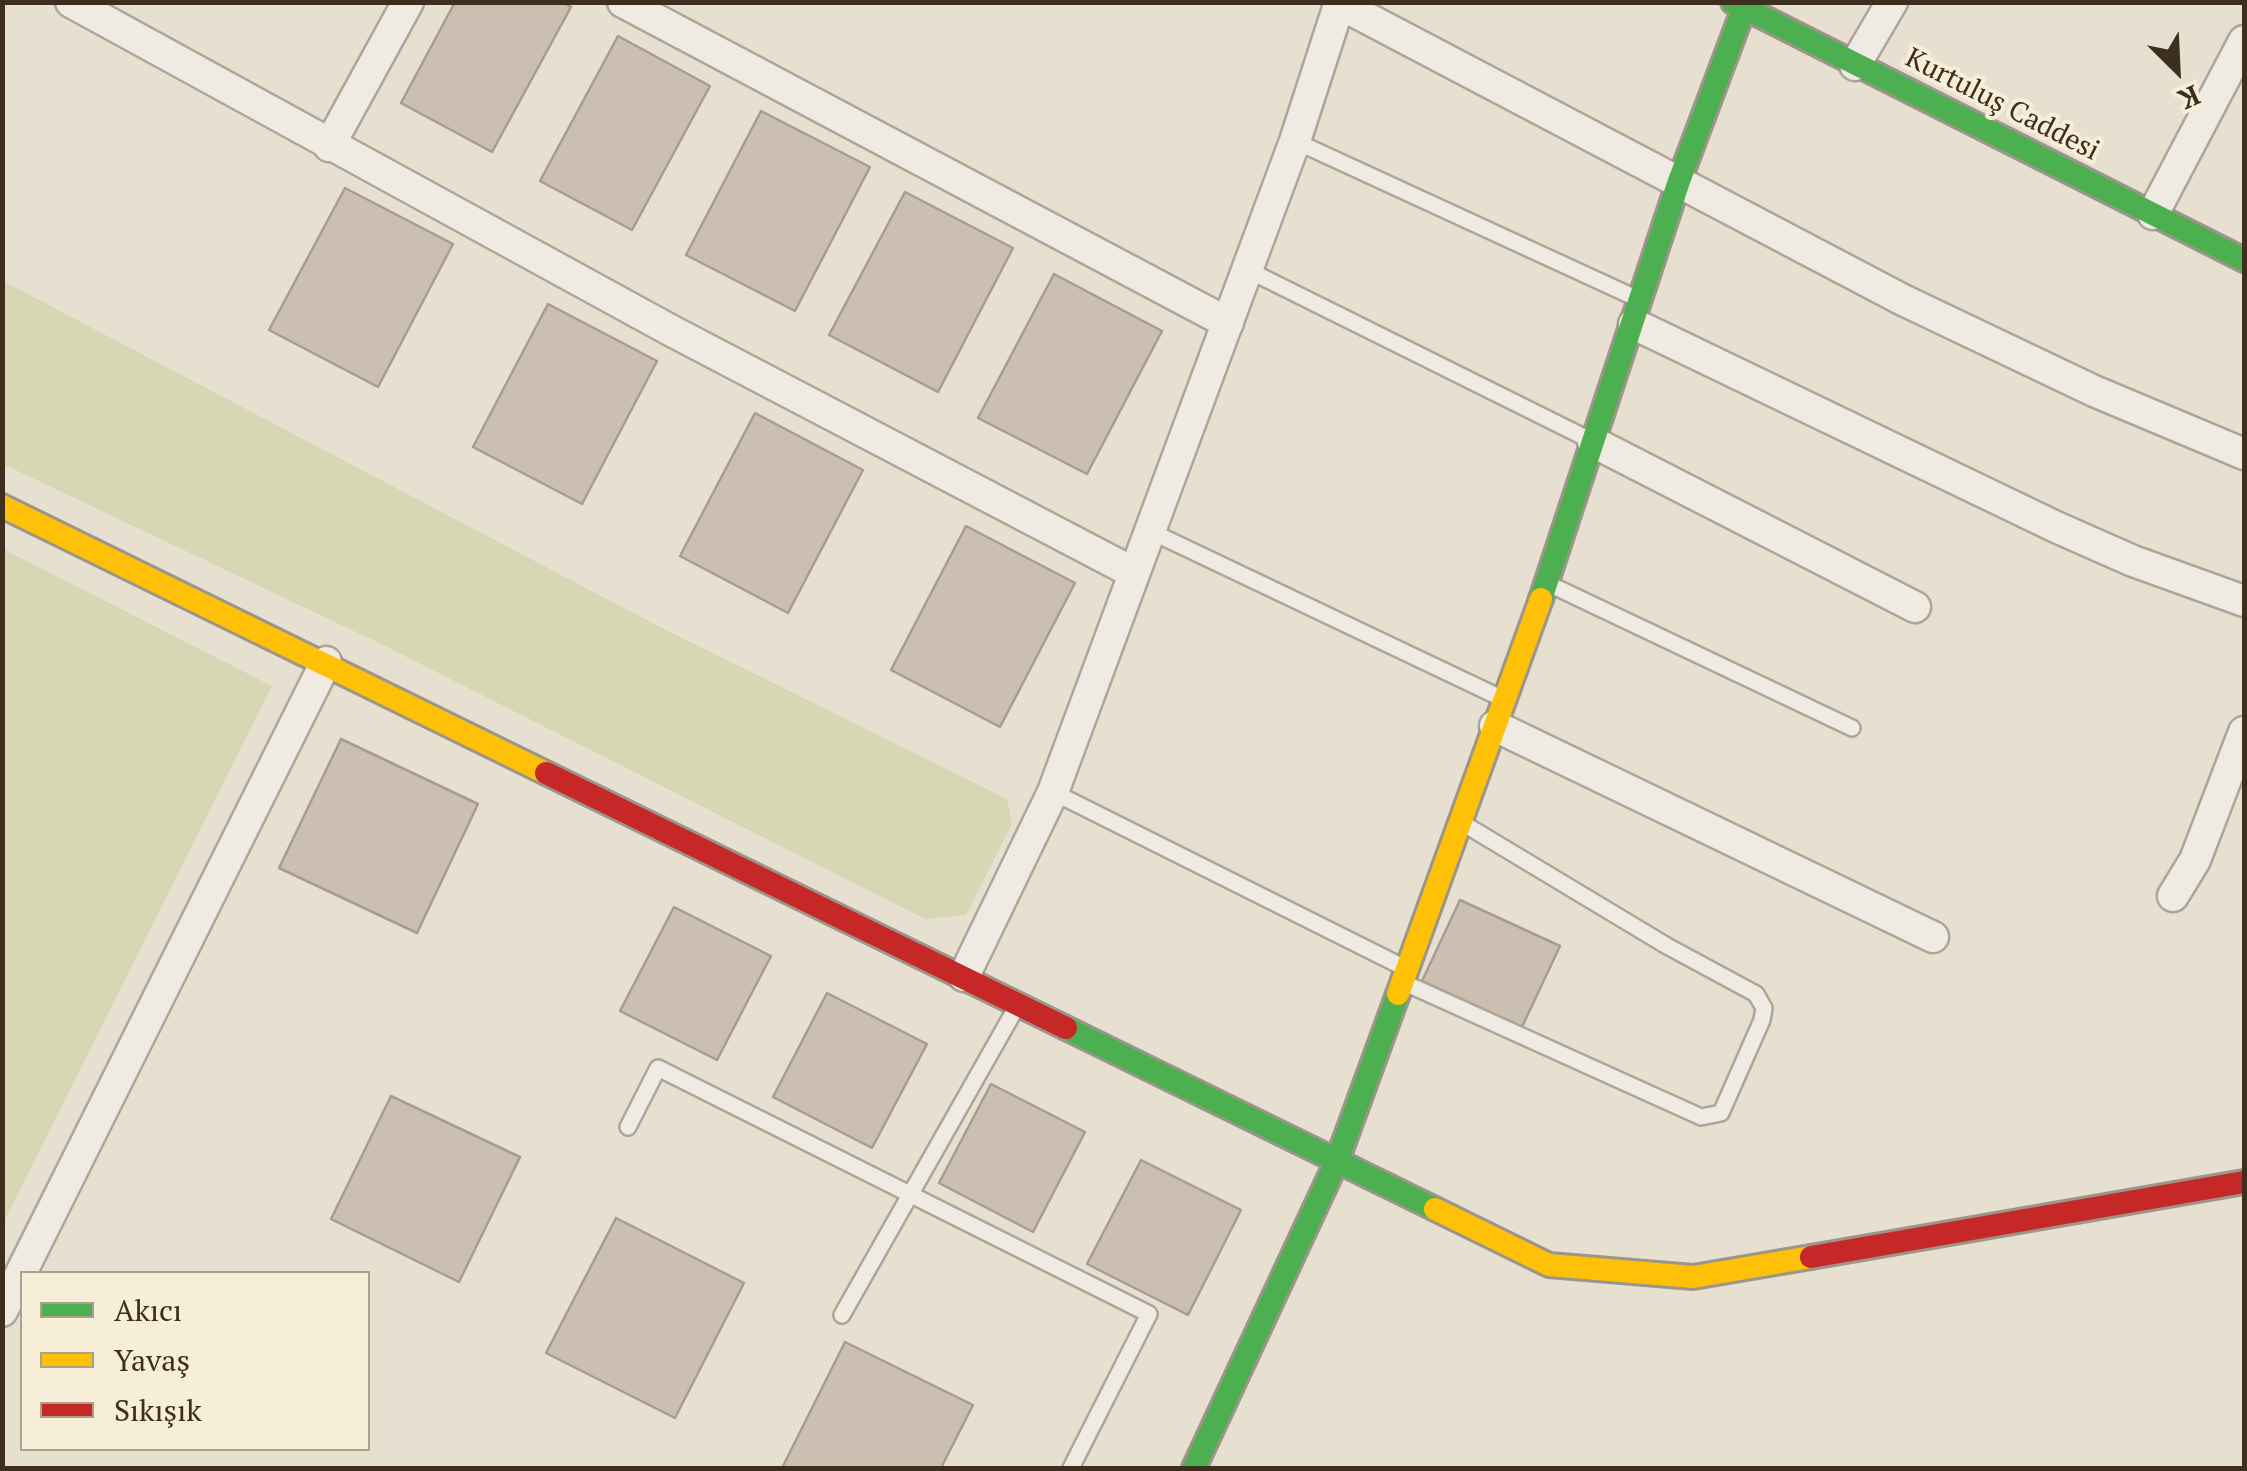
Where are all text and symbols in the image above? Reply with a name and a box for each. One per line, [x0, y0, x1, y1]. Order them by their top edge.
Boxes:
north arrow [2127, 20, 2227, 120]
street label: Kurtuluş Caddesi [1899, 42, 2105, 168]
text: K [2173, 77, 2206, 119]
legend [20, 1271, 370, 1451]
text: Akıcı [114, 1290, 182, 1330]
text: Yavaş [114, 1340, 190, 1380]
text: Sıkışık [114, 1390, 202, 1430]

